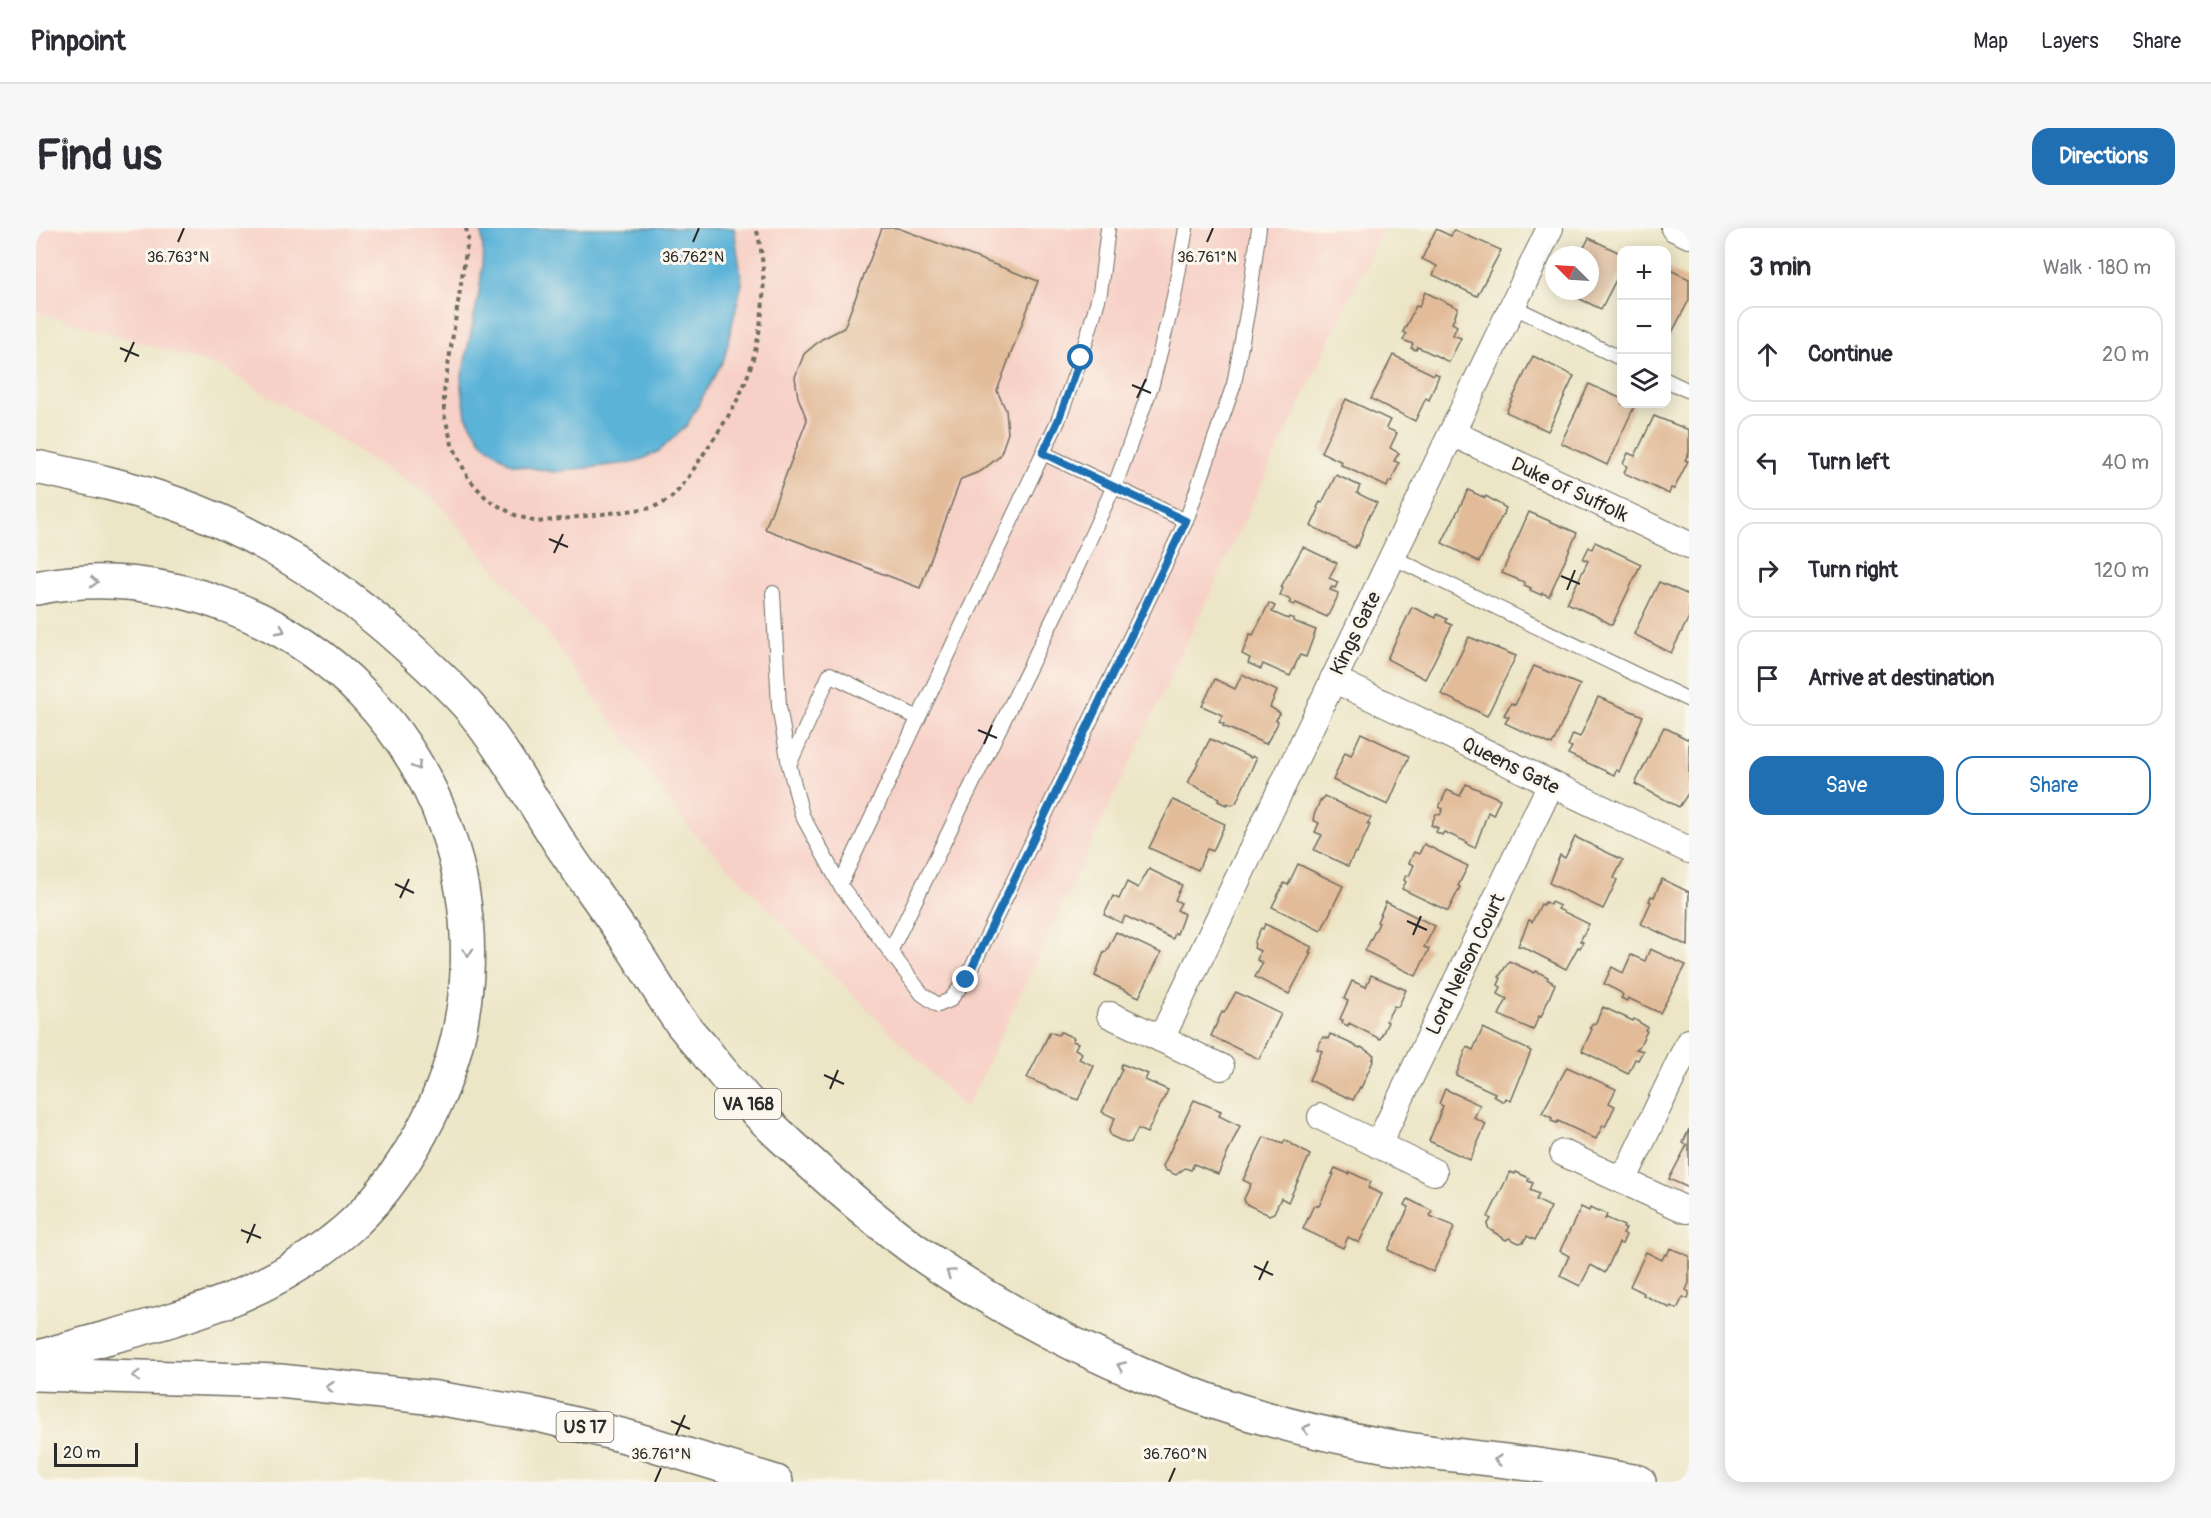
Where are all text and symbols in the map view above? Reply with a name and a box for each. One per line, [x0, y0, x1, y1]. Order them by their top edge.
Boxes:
text: Pinpoint [30, 24, 126, 59]
text: Map [1973, 28, 2008, 55]
text: Layers [2041, 28, 2099, 55]
text: Share [2132, 28, 2181, 55]
button: Directions [2032, 128, 2175, 185]
text: Find us [36, 130, 162, 182]
north arrow [1545, 246, 1599, 300]
map controls [1617, 246, 1671, 408]
button: + [1617, 246, 1671, 300]
text: 36.763°N [147, 248, 209, 267]
text: 36.762°N [662, 248, 724, 267]
text: 36.761°N [1177, 248, 1237, 267]
text: 3 min [1749, 251, 1811, 283]
text: Walk · 180 m [2043, 255, 2151, 280]
button: − [1617, 300, 1671, 354]
icon: ahead [1751, 338, 1784, 371]
text: Continue [1808, 340, 1892, 368]
text: 20 m [2102, 342, 2149, 367]
route start [1067, 344, 1093, 370]
button: layers [1617, 354, 1671, 408]
icon: left [1751, 446, 1784, 479]
text: Turn left [1808, 448, 1890, 476]
text: 40 m [2102, 450, 2149, 475]
street label: Duke of Suffolk [1507, 451, 1633, 528]
icon: right [1751, 554, 1784, 587]
text: Turn right [1808, 556, 1898, 584]
text: 120 m [2094, 558, 2149, 583]
one-way arrow [90, 576, 99, 589]
street label: Kings Gate [1324, 587, 1386, 679]
one-way arrow [274, 623, 285, 634]
icon: arrive [1751, 662, 1784, 695]
text: Arrive at destination [1808, 664, 1994, 692]
street label: Queens Gate [1458, 731, 1564, 800]
button: Save [1749, 756, 1944, 815]
button: Share [1956, 756, 2151, 815]
one-way arrow [410, 760, 422, 770]
street label: Lord Nelson Court [1420, 888, 1511, 1039]
one-way arrow [462, 947, 475, 956]
route end [952, 966, 978, 992]
road number: VA 168 [715, 1089, 781, 1119]
one-way arrow [946, 1269, 957, 1280]
one-way arrow [1117, 1361, 1128, 1373]
one-way arrow [131, 1369, 140, 1382]
one-way arrow [326, 1381, 335, 1393]
road number: US 17 [556, 1412, 614, 1442]
one-way arrow [1301, 1423, 1311, 1436]
scale bar [54, 1440, 138, 1468]
text: 20 m [63, 1443, 101, 1463]
text: 36.761°N [631, 1445, 691, 1464]
text: 36.760°N [1143, 1445, 1207, 1464]
one-way arrow [1493, 1454, 1502, 1467]

